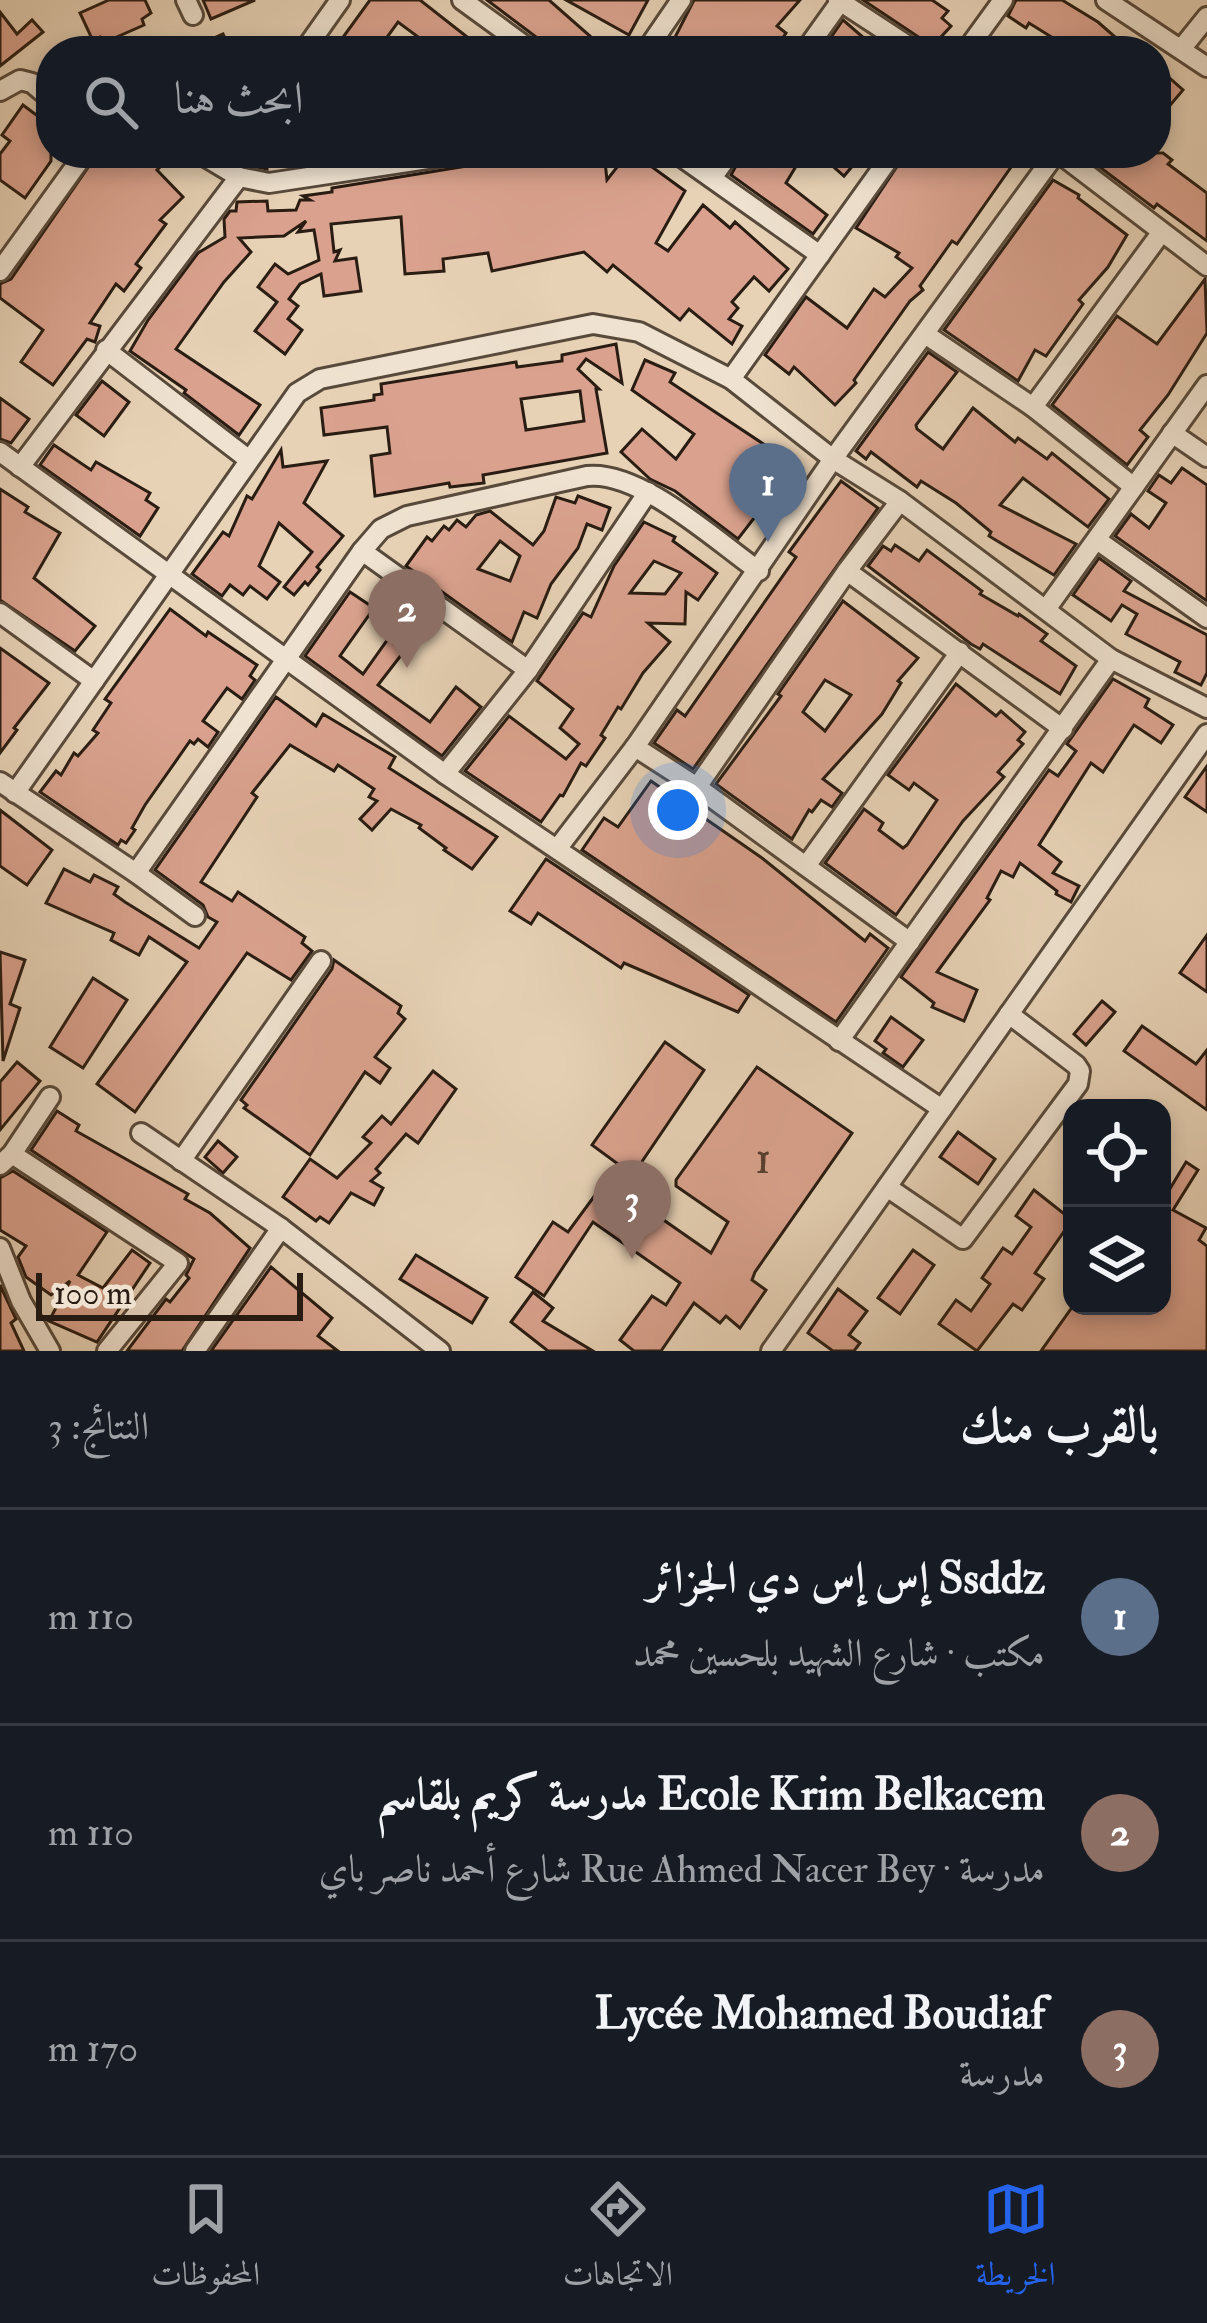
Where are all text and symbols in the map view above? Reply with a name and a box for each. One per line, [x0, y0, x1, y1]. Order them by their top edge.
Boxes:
search box [36, 36, 1171, 168]
icon: search [78, 69, 144, 135]
text: ابحث هنا [174, 71, 304, 127]
pin: 1 [729, 443, 807, 542]
pin: 2 [368, 569, 446, 668]
your location [648, 780, 708, 840]
map controls [1063, 1099, 1171, 1315]
button: locate [1063, 1099, 1171, 1207]
house number: 1 [755, 1131, 771, 1187]
pin: 3 [593, 1160, 671, 1259]
button: layers [1063, 1207, 1171, 1315]
scale bar [36, 1267, 303, 1320]
text: 100 m [54, 1273, 132, 1314]
text: بالقرب منك [960, 1394, 1159, 1458]
text: النتائج: 3 [48, 1402, 149, 1451]
text: Ssddz إس إس دي الجزائر [647, 1551, 1045, 1607]
text: 110 m [48, 1592, 134, 1641]
text: 1 [1113, 1592, 1127, 1641]
text: مكتب · شارع الشهيد بلحسين محمد [633, 1629, 1045, 1678]
text: Ecole Krim Belkacem مدرسة كريم بلقاسم [376, 1767, 1045, 1823]
text: 110 m [48, 1808, 134, 1857]
text: 2 [1110, 1808, 1130, 1857]
text: مدرسة · Rue Ahmed Nacer Bey شارع أحمد ناصر باي [318, 1845, 1045, 1894]
text: Lycée Mohamed Boudiaf [595, 1986, 1045, 2042]
text: 170 m [48, 2024, 138, 2073]
text: 3 [1113, 2024, 1127, 2073]
text: مدرسة [959, 2049, 1045, 2098]
tab: المحفوظات [151, 2176, 260, 2306]
tab: الاتجاهات [563, 2176, 673, 2306]
tab: الخريطة [975, 2176, 1056, 2306]

